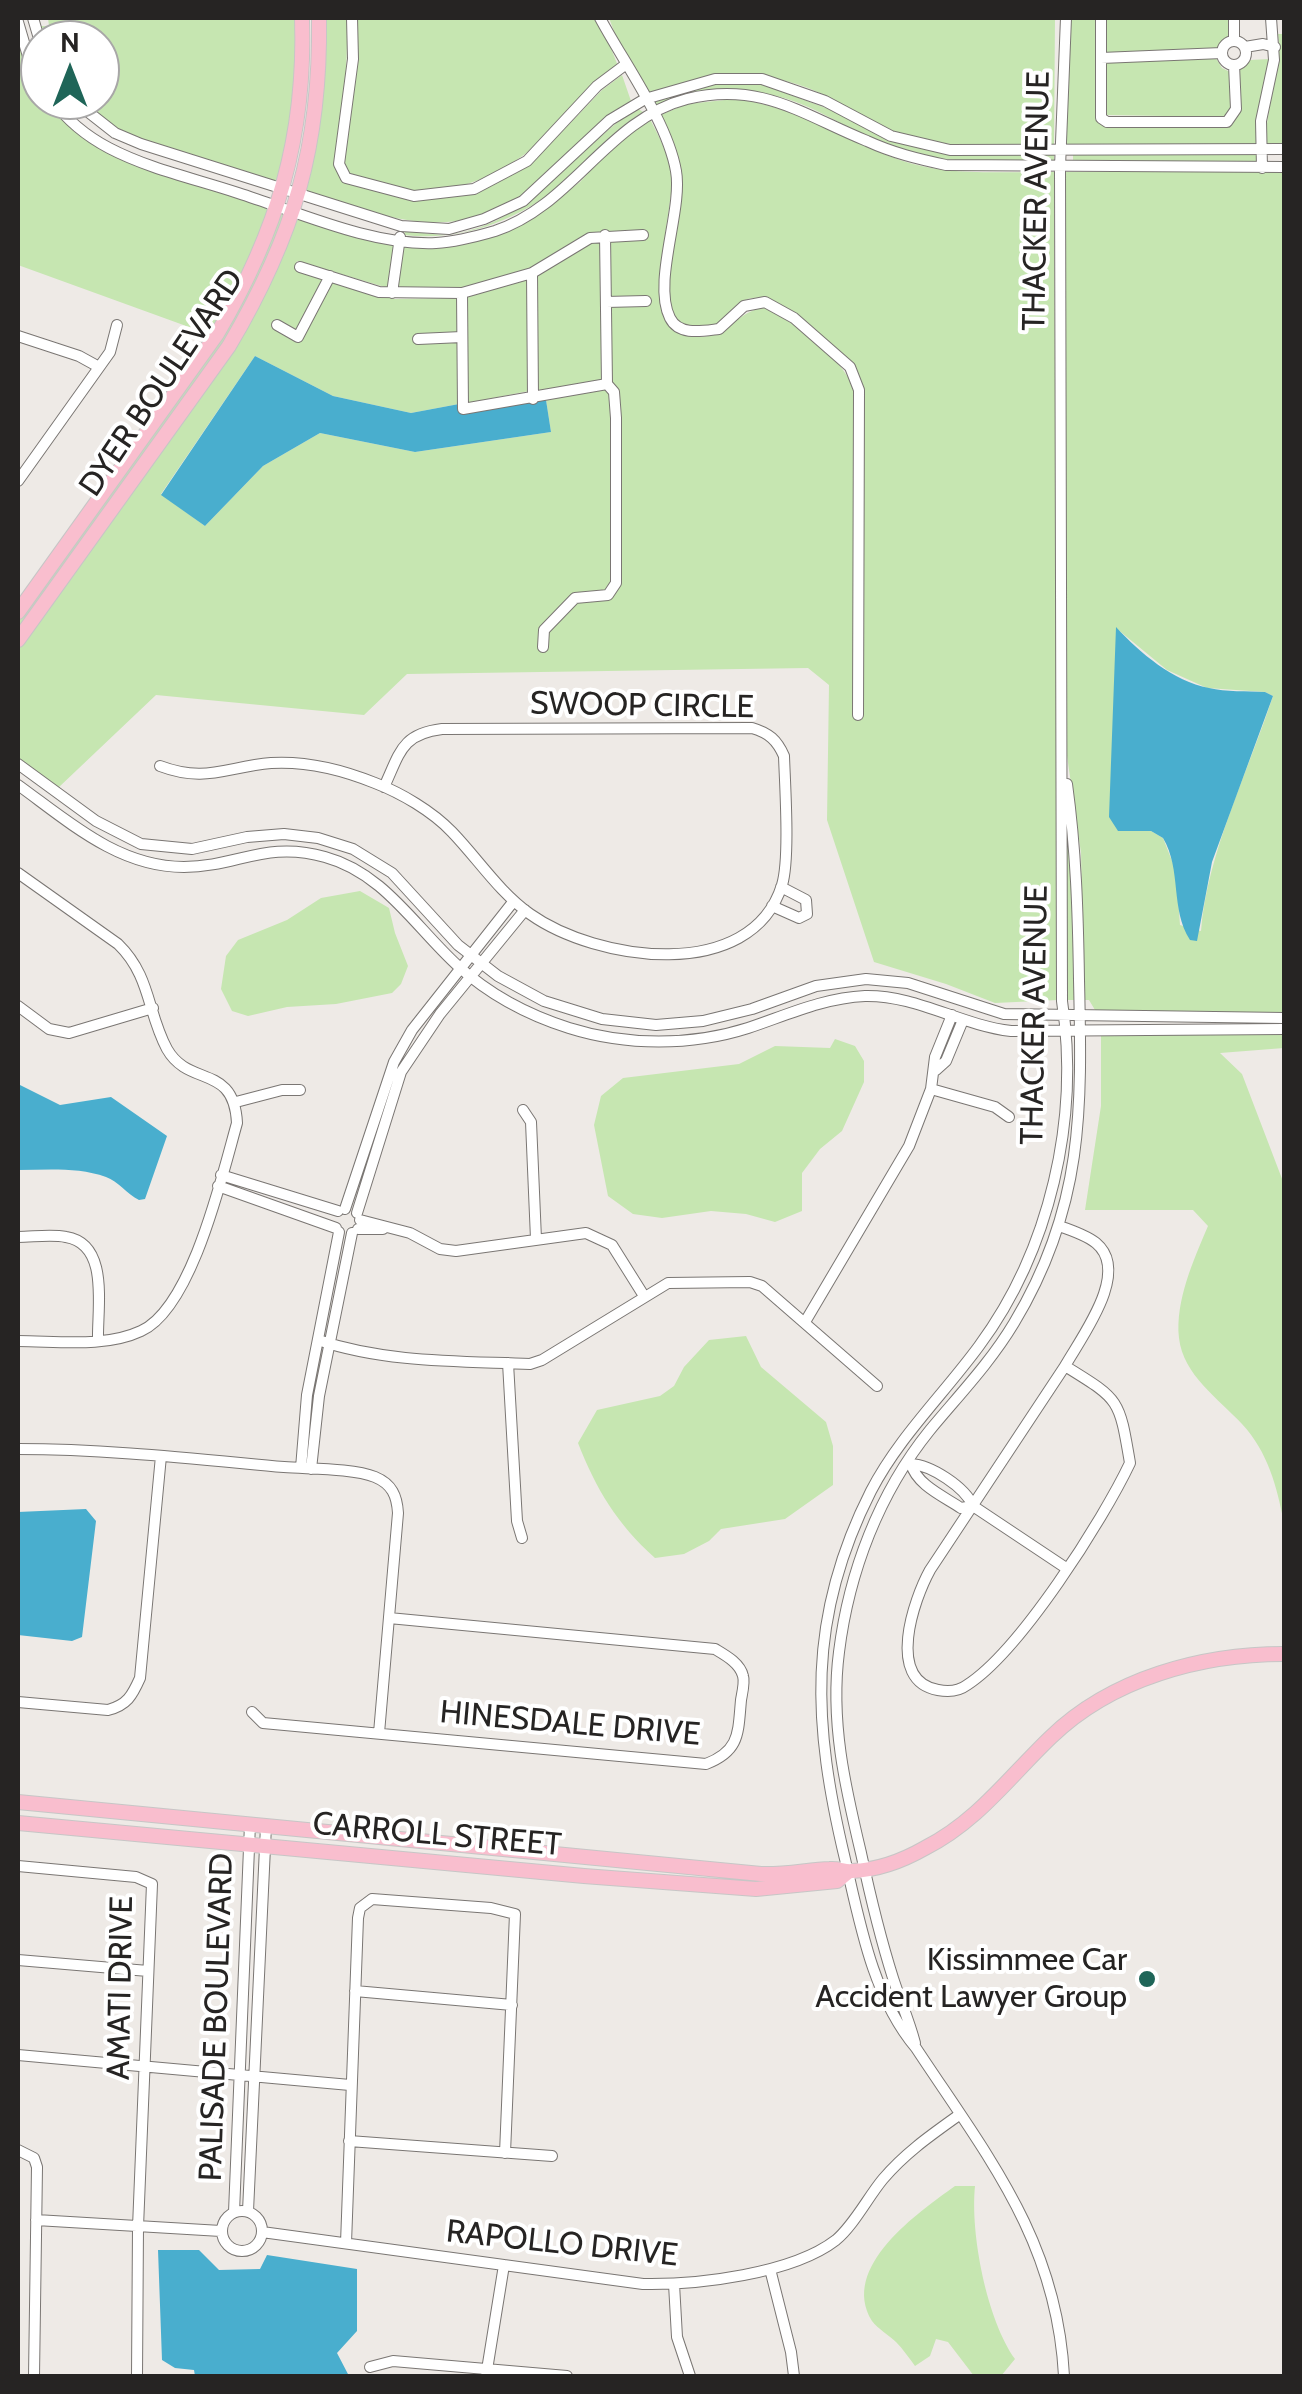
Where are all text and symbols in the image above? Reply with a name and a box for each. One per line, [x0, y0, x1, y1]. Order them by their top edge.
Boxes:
north arrow [20, 20, 120, 120]
text: N [60, 25, 80, 59]
street label: THACKER AVENUE [1016, 71, 1058, 331]
street label: DYER BOULEVARD [72, 262, 252, 504]
street label: SWOOP CIRCLE [530, 685, 754, 727]
street label: THACKER AVENUE [1014, 885, 1056, 1145]
street label: HINESDALE DRIVE [438, 1693, 702, 1755]
street label: CARROLL STREET [311, 1805, 563, 1865]
street label: PALISADE BOULEVARD [192, 1852, 242, 2182]
street label: AMATI DRIVE [100, 1896, 142, 2080]
place label: Kissimmee Car Accident Lawyer Group [815, 1942, 1127, 2017]
marker: Kissimmee Car Accident Lawyer Group [1136, 1968, 1158, 1990]
street label: RAPOLLO DRIVE [444, 2213, 680, 2275]

